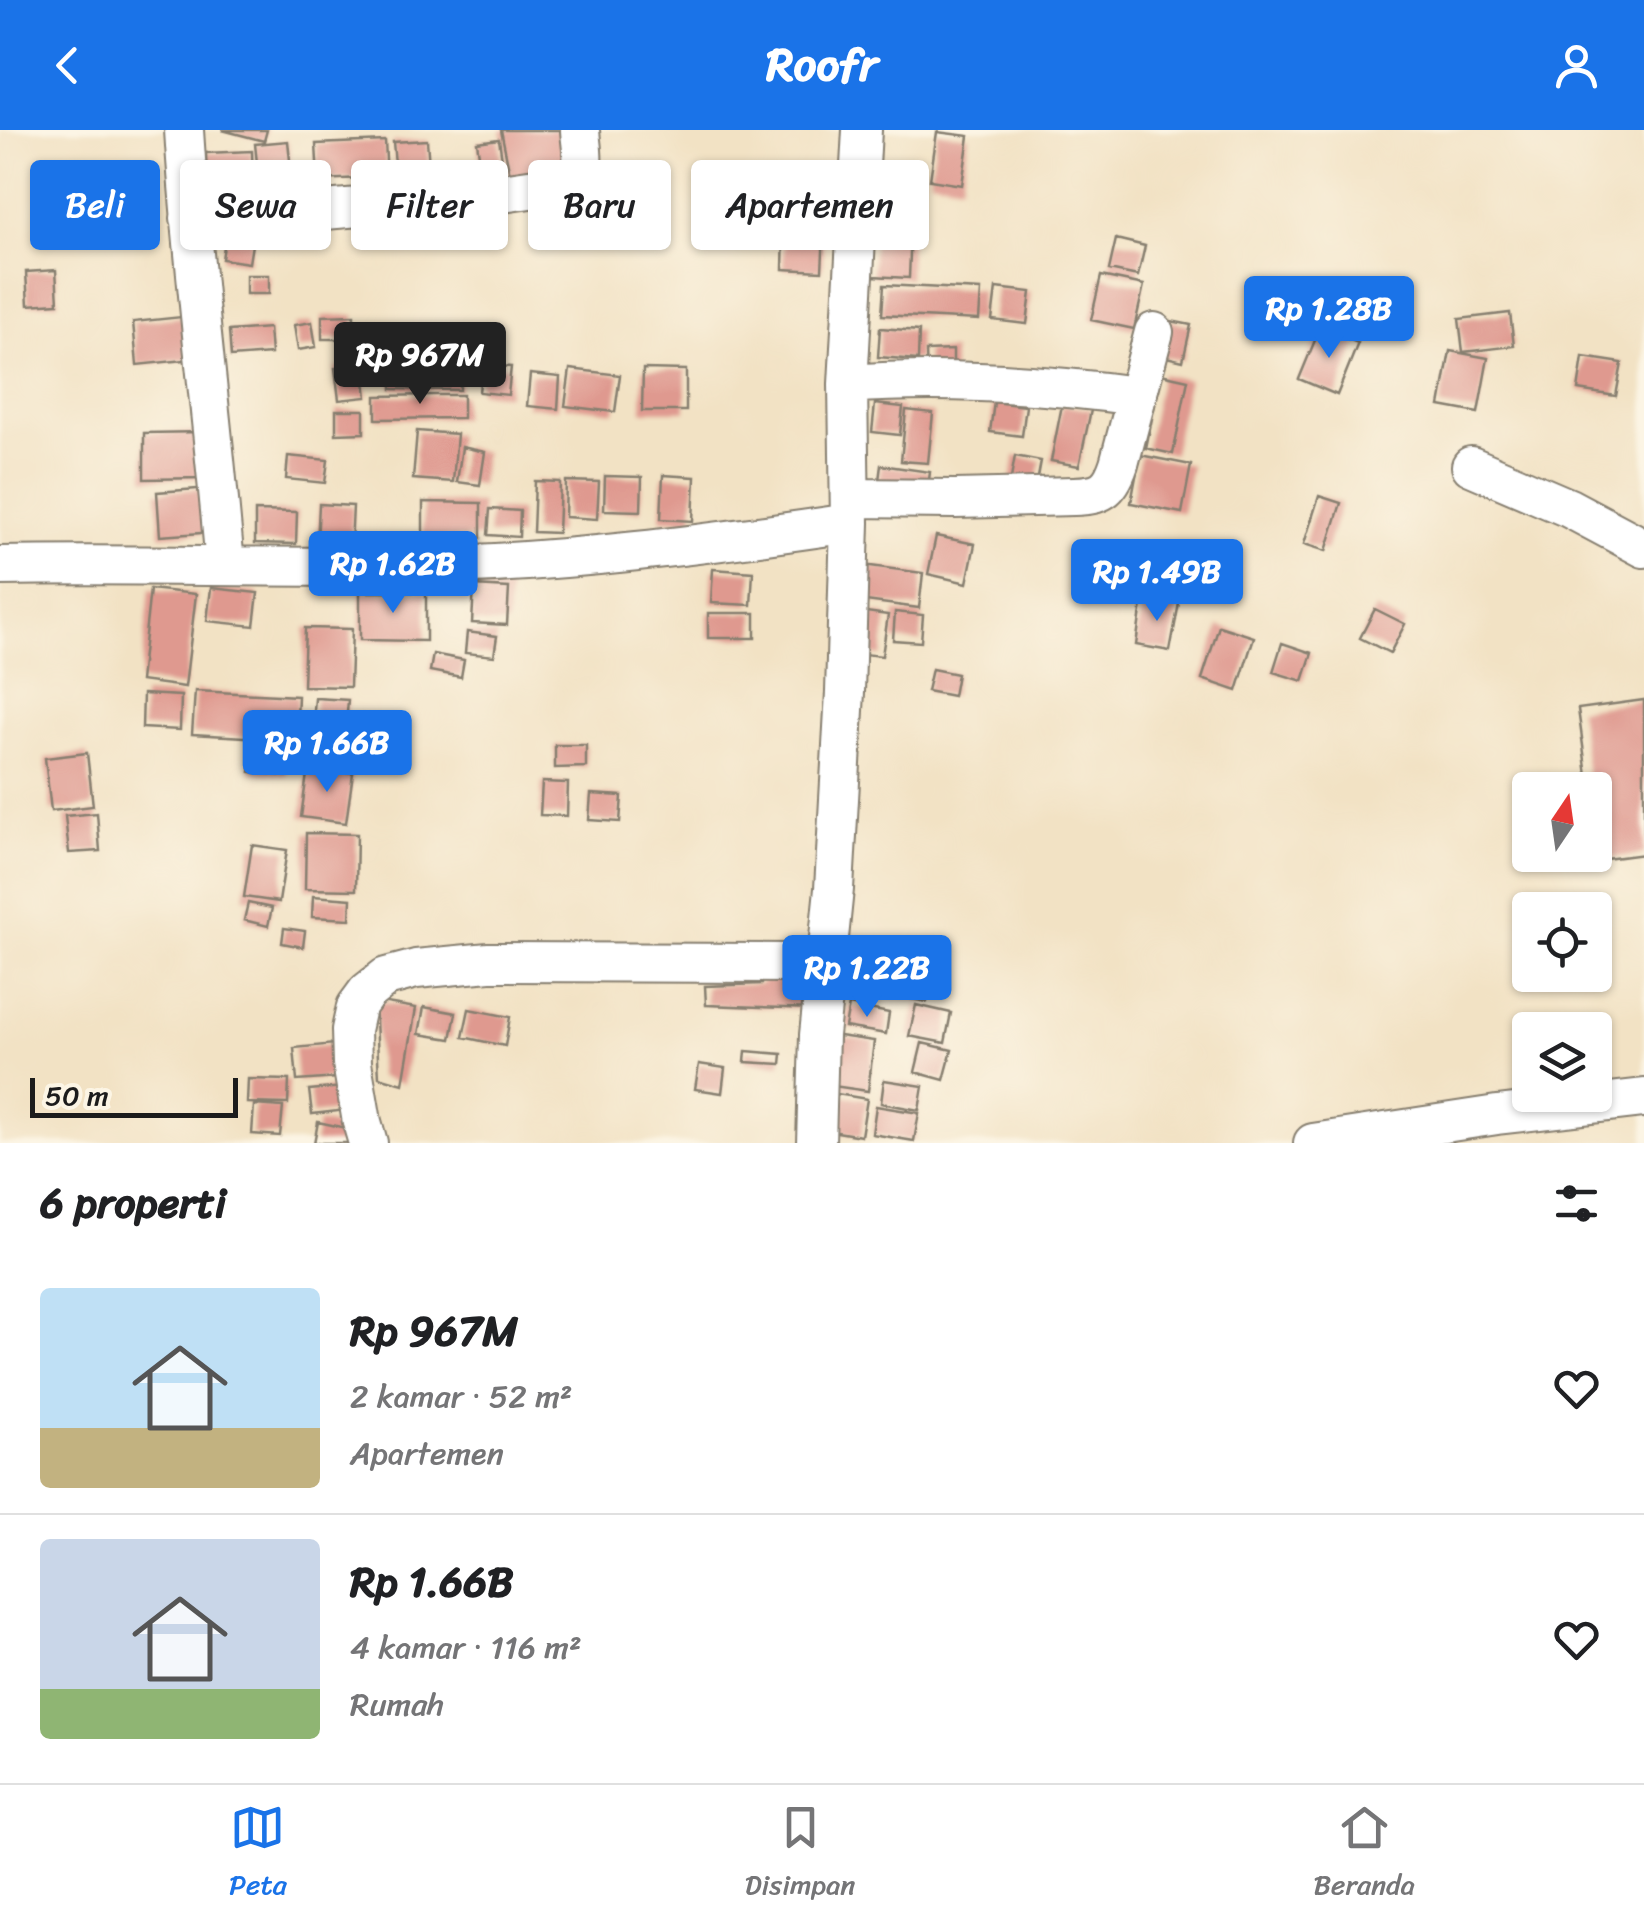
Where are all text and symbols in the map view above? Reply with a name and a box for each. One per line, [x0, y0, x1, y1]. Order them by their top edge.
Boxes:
text: Roofr [766, 25, 878, 105]
icon: back [40, 38, 95, 93]
icon: person [1549, 38, 1604, 93]
chip: Beli [30, 160, 160, 250]
chip: Sewa [180, 160, 331, 250]
chip: Filter [351, 160, 508, 250]
chip: Baru [528, 160, 671, 250]
chip: Apartemen [691, 160, 929, 250]
pin: Rp 1.28B [1226, 276, 1432, 361]
text: Rp 1.28B [1266, 280, 1392, 337]
pin: Rp 967M [328, 322, 512, 407]
text: Rp 967M [356, 326, 484, 383]
pin: Rp 1.62B [290, 531, 496, 616]
text: Rp 1.62B [331, 535, 455, 592]
pin: Rp 1.49B [1054, 539, 1260, 624]
text: Rp 1.49B [1093, 543, 1221, 600]
pin: Rp 1.66B [224, 710, 430, 795]
text: Rp 1.66B [265, 714, 389, 771]
north arrow [1512, 772, 1612, 872]
map controls [1512, 772, 1612, 1112]
button: locate [1512, 892, 1612, 992]
pin: Rp 1.22B [764, 935, 970, 1020]
text: Rp 1.22B [804, 939, 930, 996]
button: layers [1512, 1012, 1612, 1112]
text: 50 m [45, 1071, 109, 1120]
scale bar [30, 1073, 238, 1118]
text: 6 properti [40, 1166, 226, 1240]
icon: filters [1549, 1176, 1604, 1231]
text: Rp 967M [350, 1294, 518, 1368]
icon: home [120, 1328, 240, 1448]
icon: heart [1549, 1361, 1604, 1416]
text: 2 kamar · 52 m² [350, 1368, 572, 1425]
text: Apartemen [350, 1425, 504, 1482]
text: Rp 1.66B [350, 1545, 514, 1619]
icon: home [120, 1579, 240, 1699]
icon: heart [1549, 1612, 1604, 1667]
text: 4 kamar · 116 m² [350, 1619, 581, 1676]
text: Rumah [350, 1676, 444, 1733]
tab: Peta [229, 1800, 287, 1909]
tab: Disimpan [745, 1800, 855, 1909]
tab: Beranda [1313, 1800, 1415, 1909]

